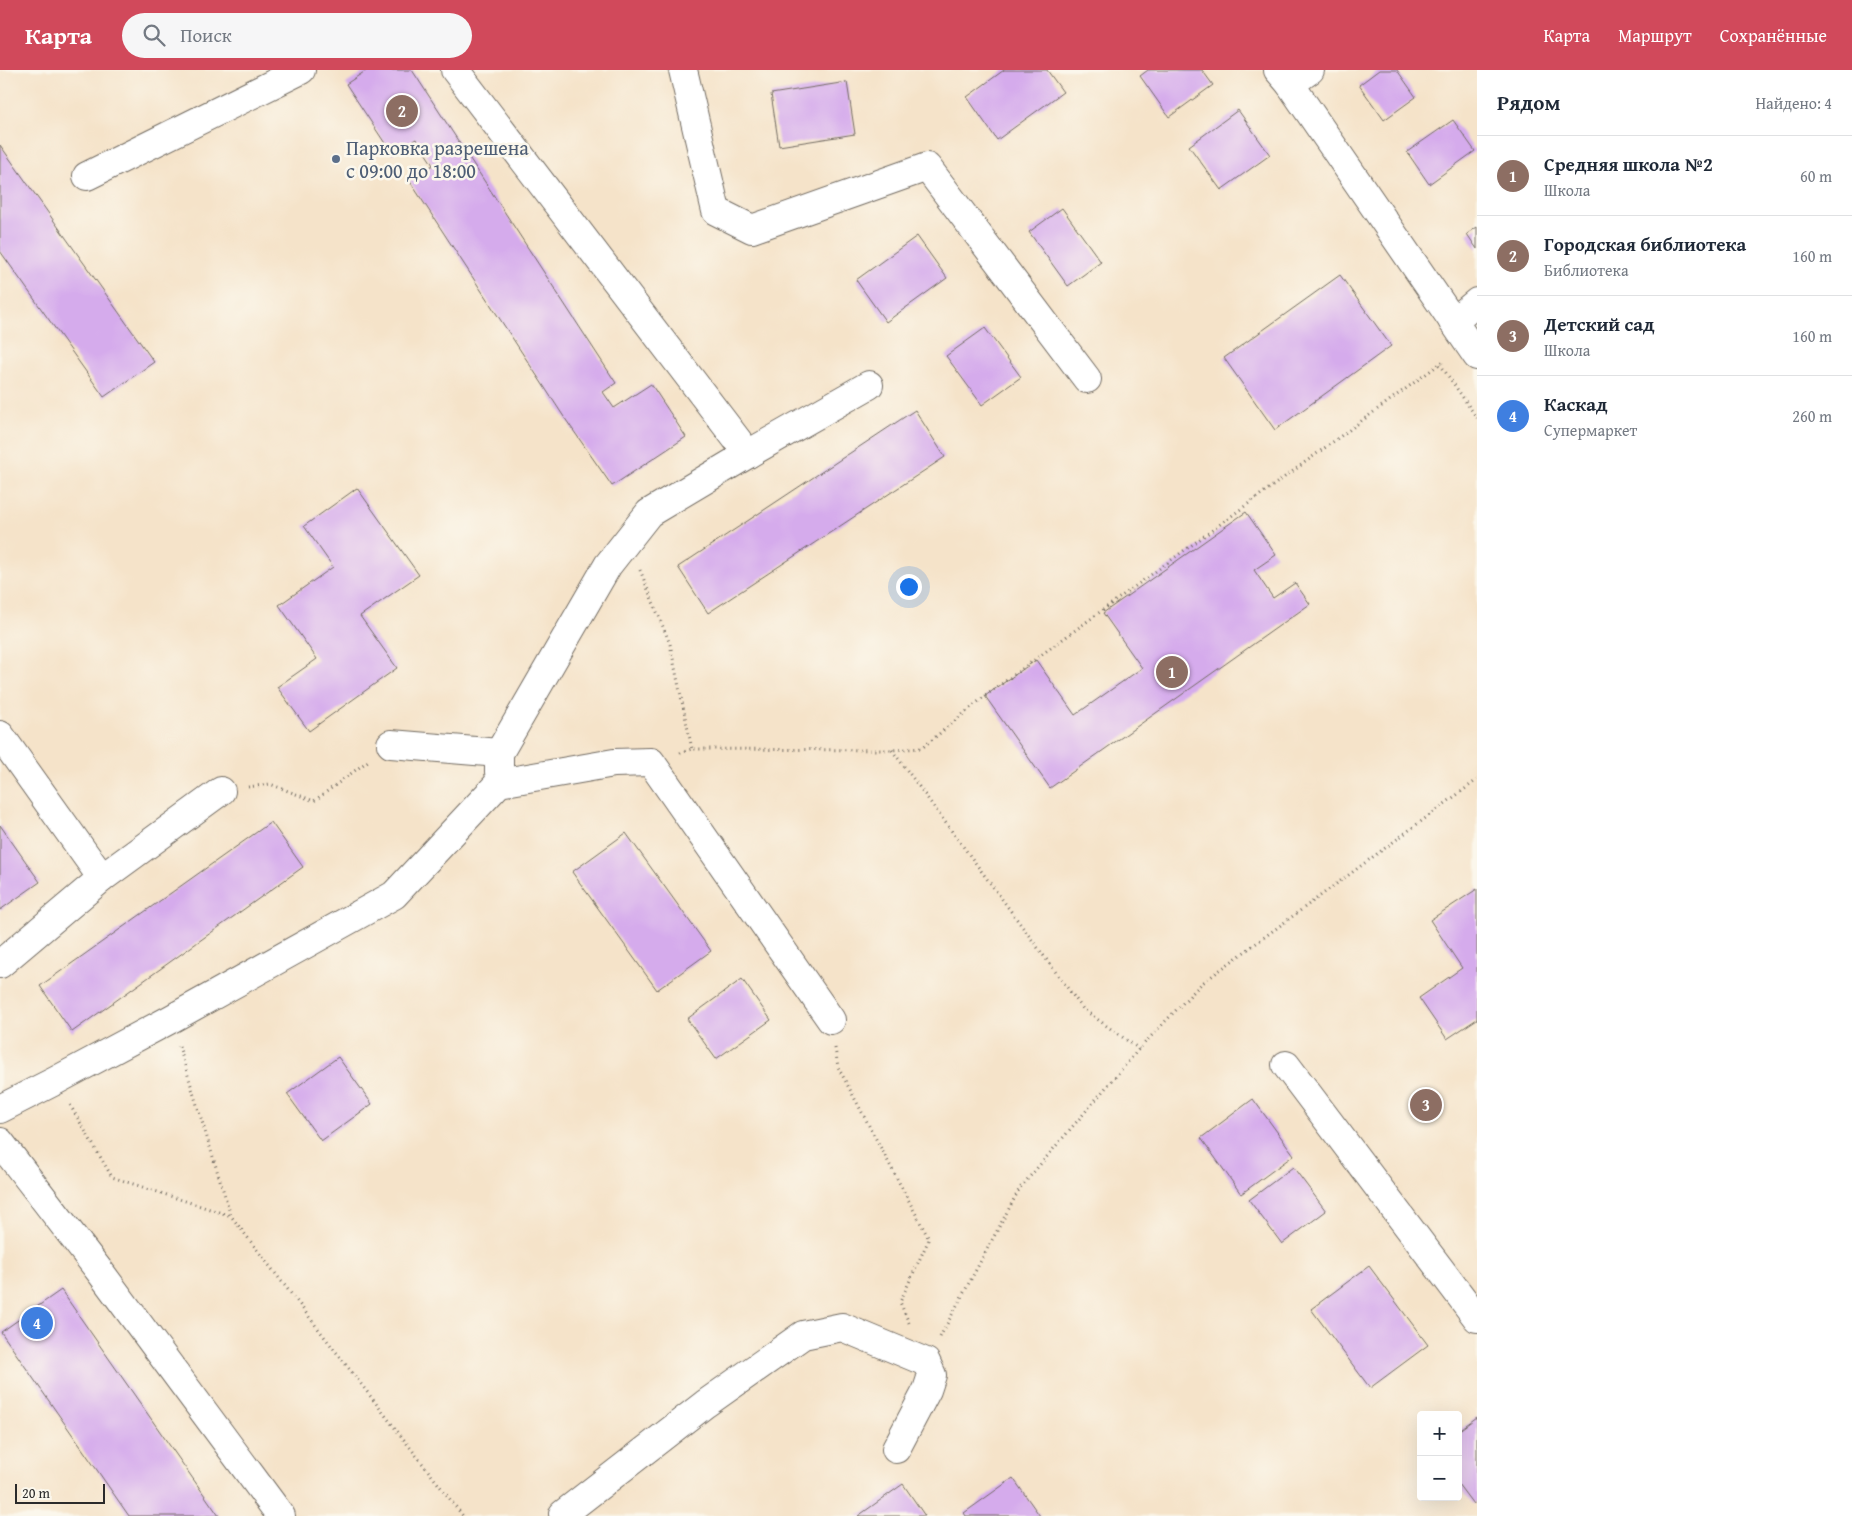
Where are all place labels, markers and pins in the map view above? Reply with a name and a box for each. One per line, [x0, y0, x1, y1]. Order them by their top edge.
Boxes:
pin: 2 [386, 92, 418, 130]
place label: Парковка разрешена с 09:00 до 18:00 [346, 133, 529, 185]
marker: Парковка разрешена с 09:00 до 18:00 [330, 153, 342, 165]
pin: 1 [1156, 653, 1188, 691]
pin: 3 [1410, 1086, 1442, 1124]
pin: 4 [21, 1304, 53, 1342]

